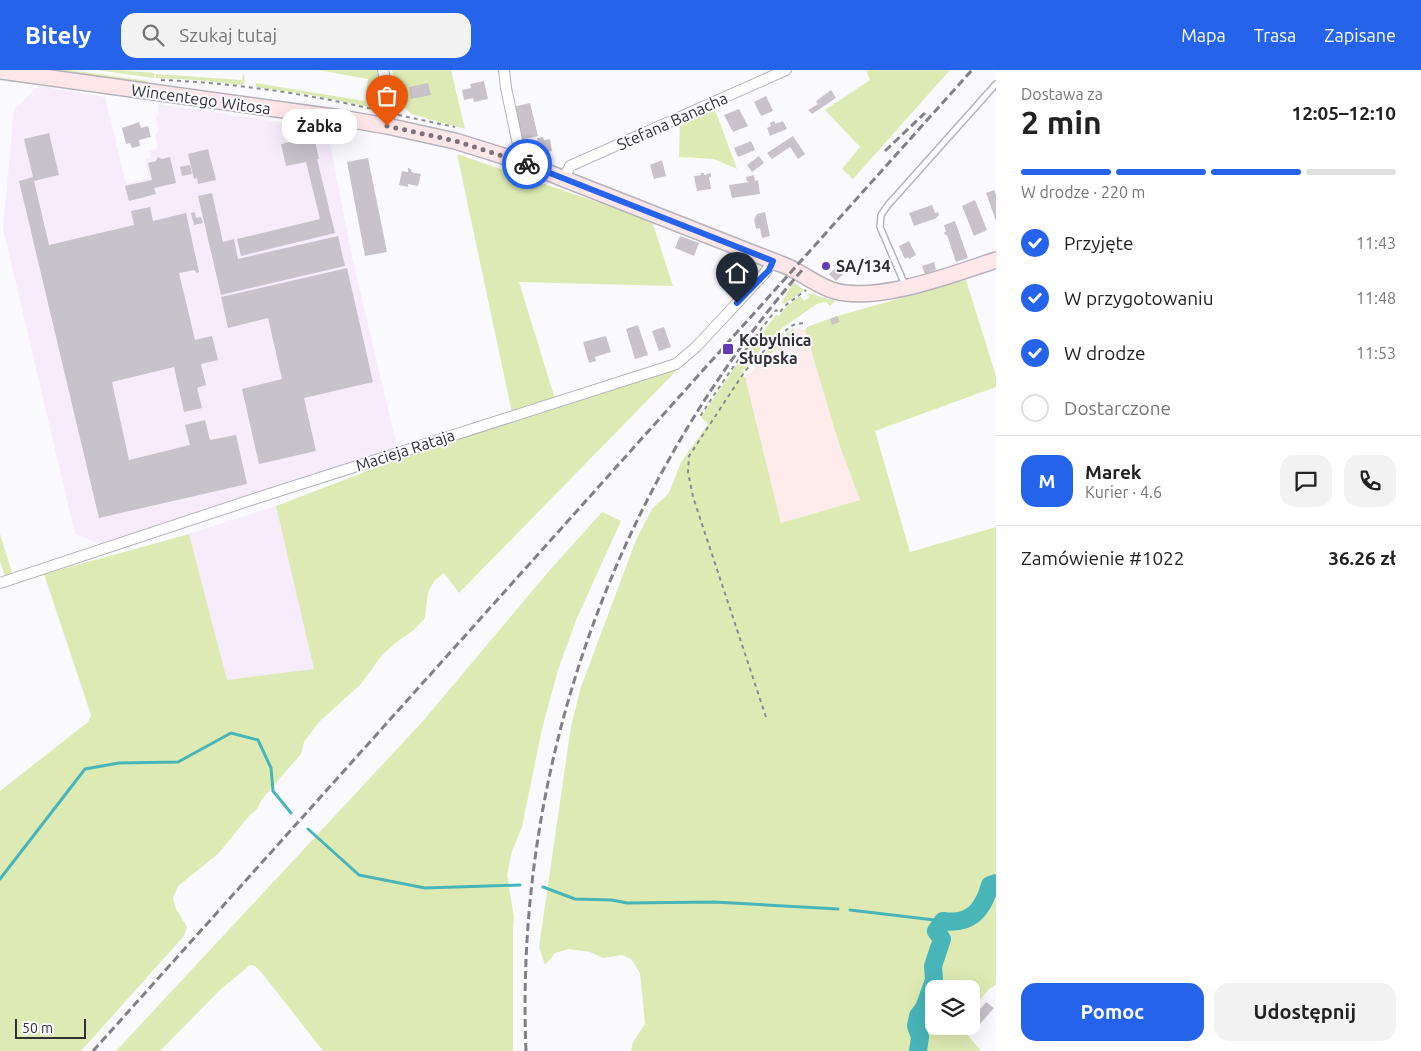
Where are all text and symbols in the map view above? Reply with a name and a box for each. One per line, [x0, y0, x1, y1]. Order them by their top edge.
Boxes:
search box [121, 13, 471, 58]
icon: search [139, 21, 167, 49]
text: Bitely [25, 22, 91, 49]
text: Szukaj tutaj [179, 24, 277, 46]
text: Mapa [1181, 25, 1226, 45]
text: Trasa [1254, 25, 1296, 45]
text: Zapisane [1324, 25, 1396, 45]
pin [366, 75, 408, 126]
street label: Wincentego Witosa [130, 80, 272, 118]
icon: bag [373, 82, 401, 110]
text: Dostawa za [1021, 85, 1103, 103]
street label: Stefana Banacha [614, 89, 730, 153]
text: 12:05–12:10 [1291, 102, 1396, 124]
text: 2 min [1021, 104, 1102, 140]
callout: Żabka [282, 108, 357, 144]
text: Żabka [297, 117, 342, 135]
courier [502, 139, 552, 189]
icon: bike [513, 150, 541, 178]
text: W drodze · 220 m [1021, 183, 1145, 201]
icon: check [1021, 229, 1049, 257]
text: Przyjęte [1064, 232, 1134, 254]
text: 11:43 [1356, 234, 1396, 252]
pin [716, 252, 758, 303]
place label: SA/134 [836, 257, 891, 275]
icon: home [723, 259, 751, 287]
marker: SA/134 [820, 260, 832, 272]
icon: check [1021, 284, 1049, 312]
text: W przygotowaniu [1064, 287, 1214, 309]
text: 11:48 [1356, 289, 1396, 307]
place label: Kobylnica Słupska [739, 331, 812, 367]
icon: check [1021, 339, 1049, 367]
marker: Kobylnica Słupska [721, 342, 735, 356]
text: W drodze [1064, 342, 1146, 364]
text: 11:53 [1356, 344, 1396, 362]
text: Dostarczone [1064, 397, 1171, 419]
street label: Macieja Rataja [353, 426, 457, 474]
button: chat [1280, 455, 1332, 507]
button: phone [1344, 455, 1396, 507]
text: Marek [1085, 461, 1142, 483]
text: M [1039, 470, 1055, 492]
text: Kurier · 4.6 [1085, 483, 1162, 501]
text: Zamówienie #1022 [1021, 547, 1185, 569]
text: 36.26 zł [1328, 547, 1396, 569]
map controls [925, 980, 980, 1035]
button: layers [925, 980, 980, 1035]
button: Pomoc [1021, 983, 1204, 1041]
button: Udostępnij [1214, 983, 1396, 1041]
scale bar [15, 1016, 86, 1039]
text: 50 m [22, 1020, 53, 1036]

